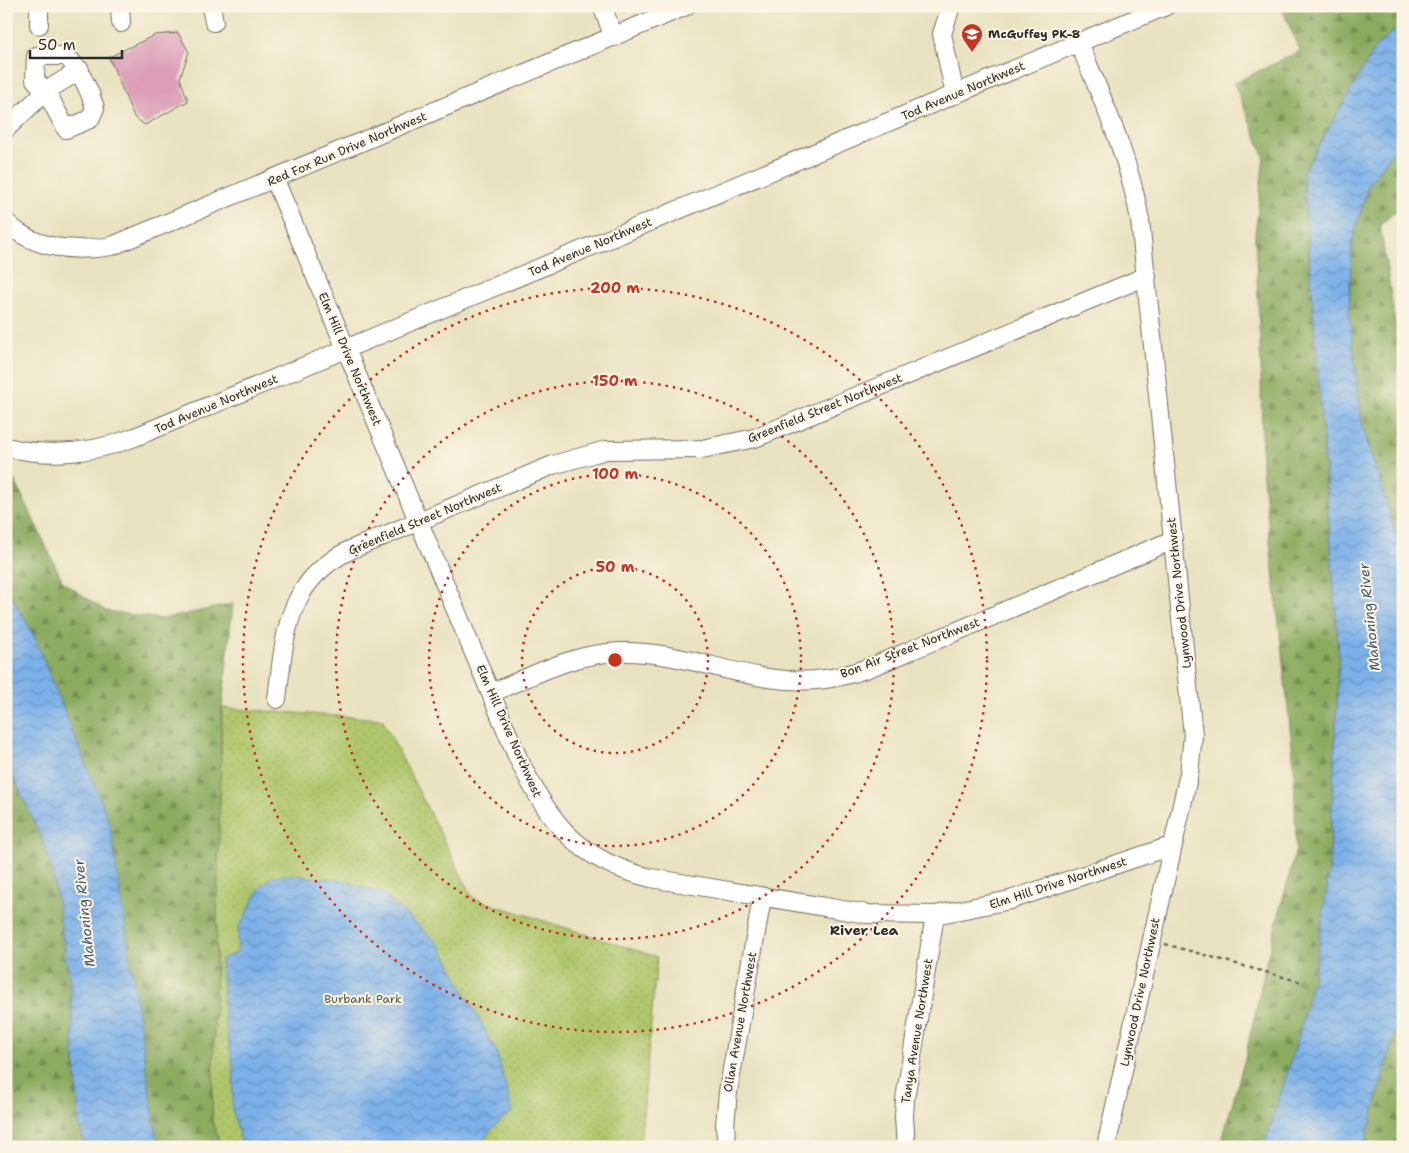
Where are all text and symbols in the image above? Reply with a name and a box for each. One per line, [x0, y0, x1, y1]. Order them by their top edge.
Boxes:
school or university icon: McGuffey PK-8 [960, 22, 984, 53]
place label: McGuffey PK-8 [988, 26, 1080, 42]
scale bar [30, 28, 122, 60]
text: 50 m [38, 35, 76, 55]
street label: Tod Avenue Northwest [899, 58, 1027, 124]
street label: Red Fox Run Drive Northwest [265, 108, 429, 190]
street label: Tod Avenue Northwest [526, 214, 654, 280]
text: 200 m [590, 278, 640, 298]
street label: Elm Hill Drive Northwest [315, 290, 385, 428]
street label: Greenfield Street Northwest [745, 370, 905, 446]
street label: Tod Avenue Northwest [152, 371, 280, 437]
text: 150 m [592, 371, 638, 391]
text: 100 m [592, 464, 638, 484]
street label: Greenfield Street Northwest [346, 479, 504, 559]
street label: Lynwood Drive Northwest [1163, 517, 1195, 669]
text: 50 m [596, 557, 635, 577]
water label: Mahoning River [1354, 562, 1384, 672]
street label: Bon Air Street Northwest [838, 614, 982, 682]
centre of rings [606, 651, 624, 669]
street label: Elm Hill Drive Northwest [472, 662, 546, 800]
street label: Elm Hill Drive Northwest [987, 853, 1129, 913]
water label: Mahoning River [69, 858, 99, 968]
street label: Lynwood Drive Northwest [1116, 916, 1164, 1068]
district label: River Lea [830, 921, 899, 939]
street label: Olian Avenue Northwest [720, 950, 760, 1094]
street label: Tanya Avenue Northwest [898, 957, 936, 1105]
park label: Burbank Park [324, 991, 402, 1007]

